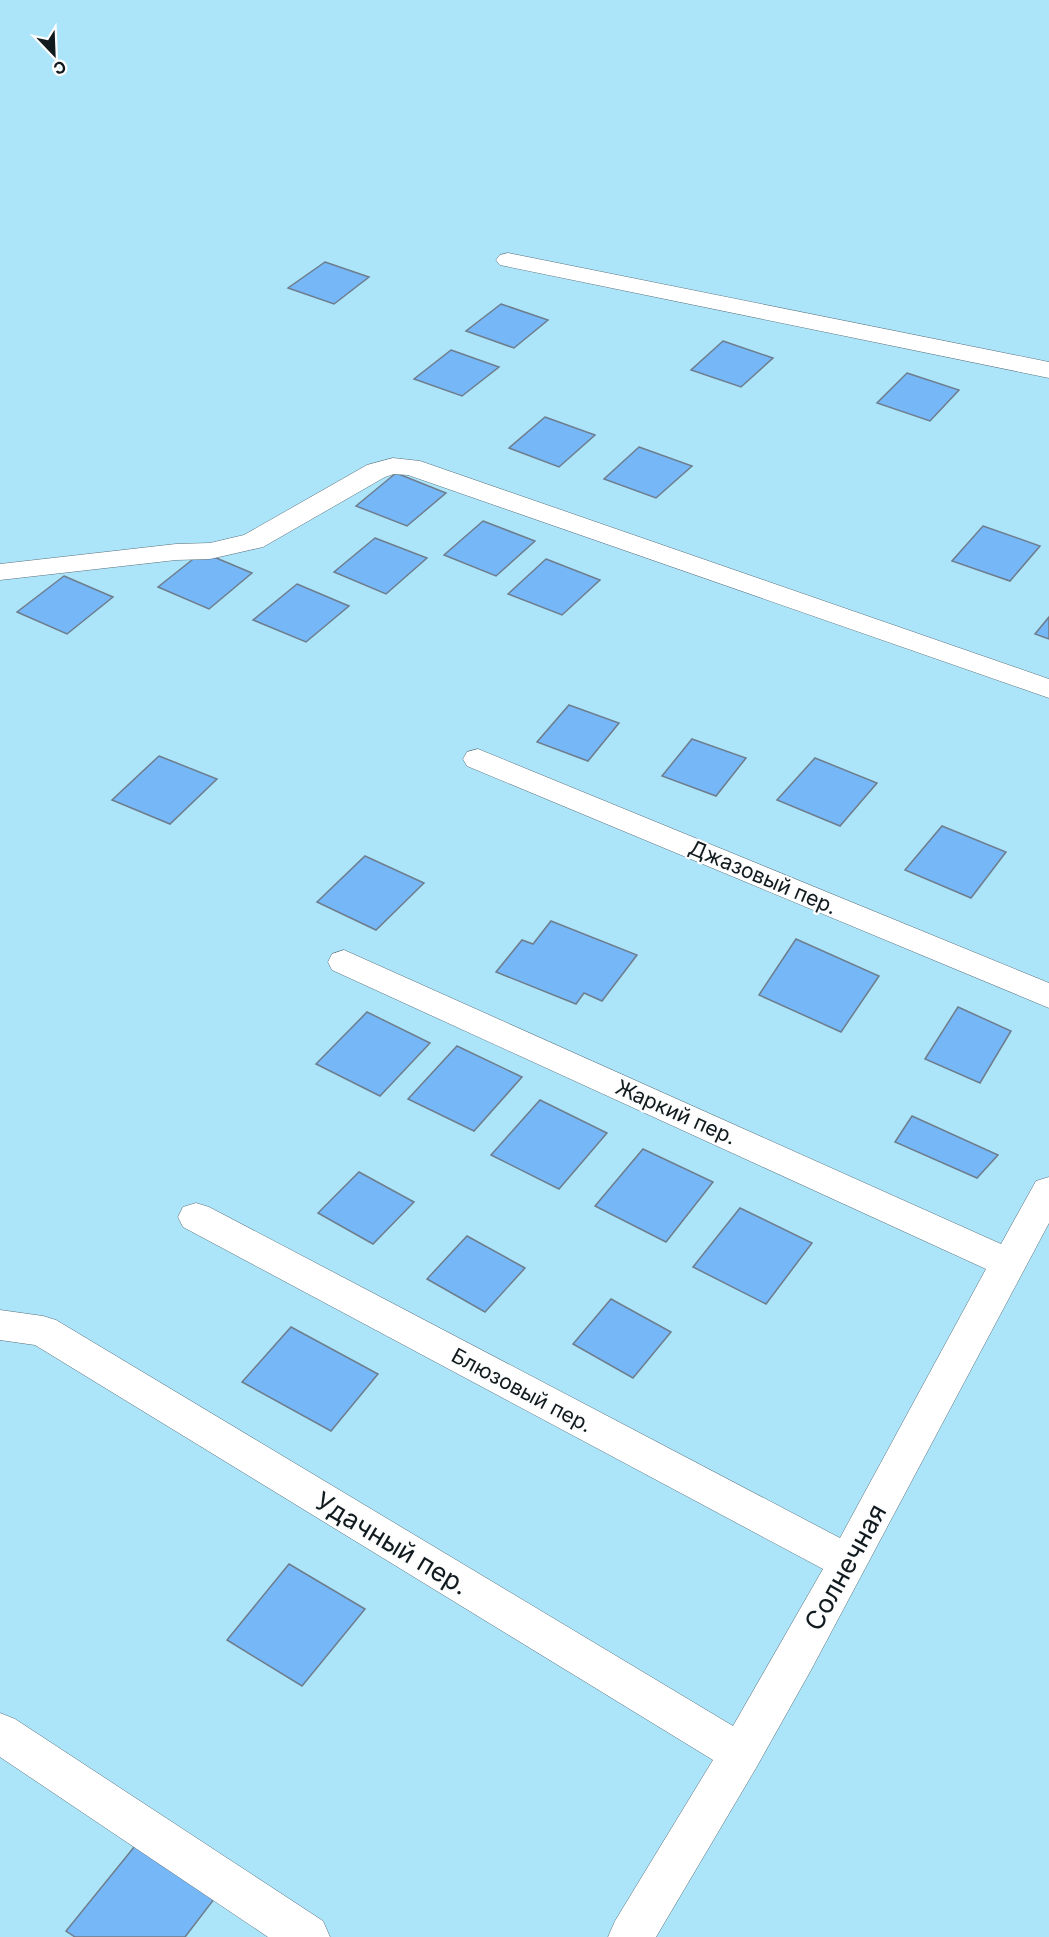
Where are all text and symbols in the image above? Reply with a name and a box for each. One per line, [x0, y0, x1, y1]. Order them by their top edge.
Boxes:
north arrow [24, 24, 84, 84]
text: С [50, 56, 69, 79]
street label: Джазовый пер. [685, 835, 841, 919]
street label: Жаркий пер. [612, 1074, 740, 1150]
street label: Блюзовый пер. [447, 1342, 597, 1438]
street label: Удачный пер. [310, 1485, 474, 1601]
street label: Солнечная [798, 1498, 892, 1636]

